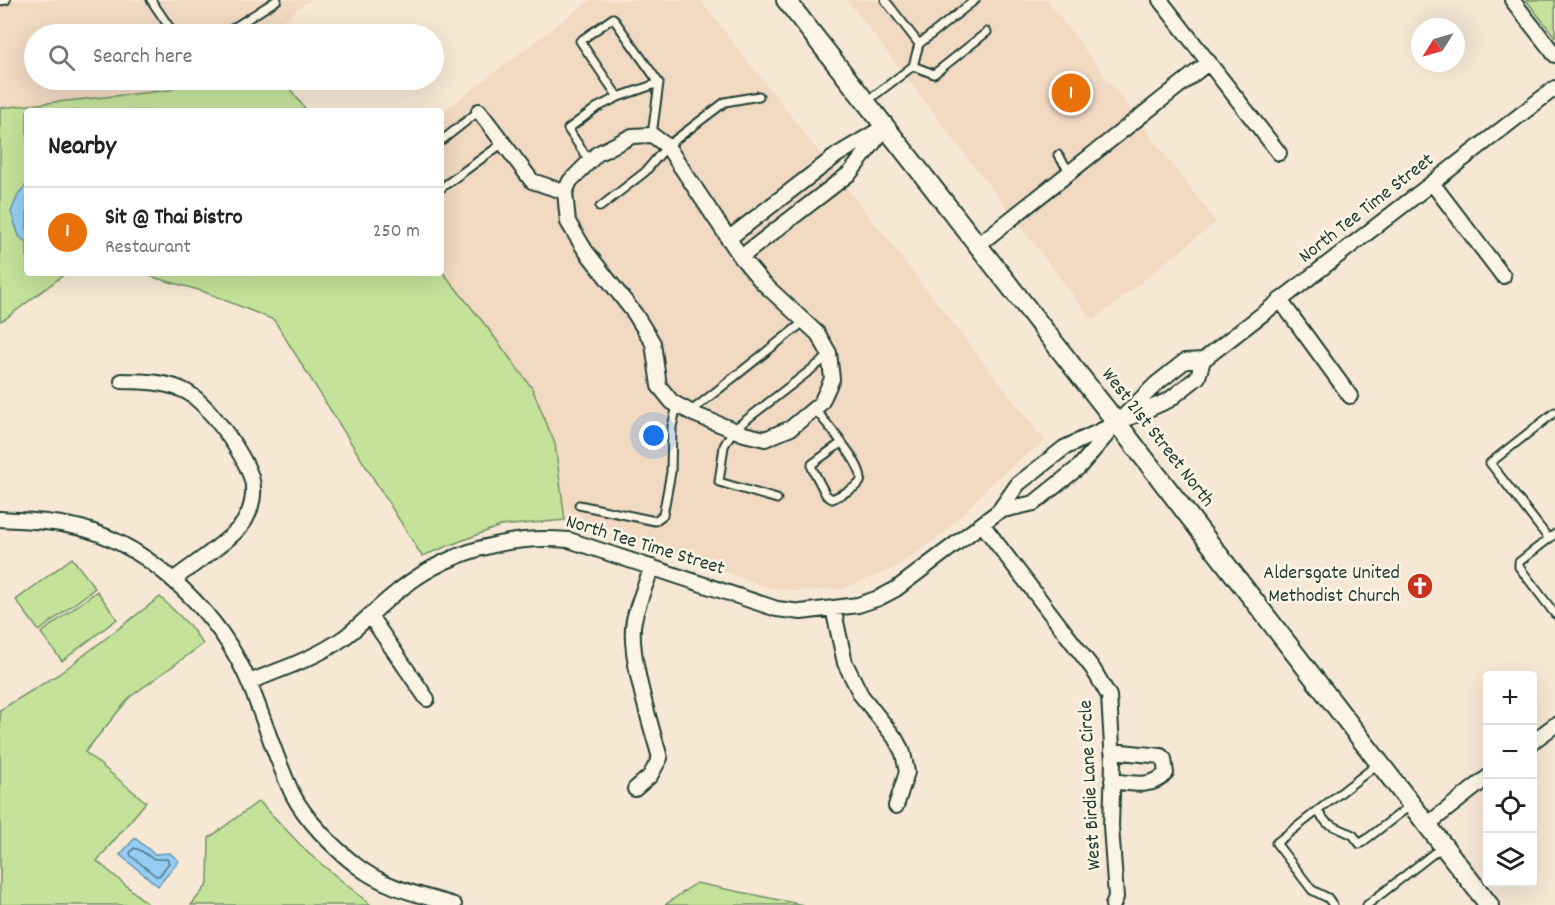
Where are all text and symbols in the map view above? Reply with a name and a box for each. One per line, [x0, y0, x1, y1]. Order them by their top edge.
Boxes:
north arrow [1411, 18, 1465, 72]
search box [24, 24, 444, 90]
icon: search [45, 41, 78, 74]
text: Search here [93, 42, 192, 73]
pin: 1 [1052, 70, 1090, 116]
text: Nearby [48, 129, 116, 166]
street label: North Tee Time Street [1293, 147, 1441, 271]
text: Sit @ Thai Bistro [105, 203, 243, 234]
text: 1 [65, 218, 70, 246]
text: 250 m [373, 218, 420, 246]
text: Restaurant [105, 234, 191, 262]
street label: West 21st Street North [1094, 362, 1220, 514]
your location [639, 421, 668, 450]
street label: North Tee Time Street [562, 509, 728, 583]
place label: Aldersgate United Methodist Church [1263, 560, 1400, 611]
church icon: Aldersgate United Methodist Church [1405, 571, 1435, 601]
map controls [1483, 671, 1537, 887]
button: + [1483, 671, 1537, 725]
street label: West Birdie Lane Circle [1073, 699, 1109, 871]
button: − [1483, 725, 1537, 779]
button: locate [1483, 779, 1537, 833]
button: layers [1483, 833, 1537, 887]

